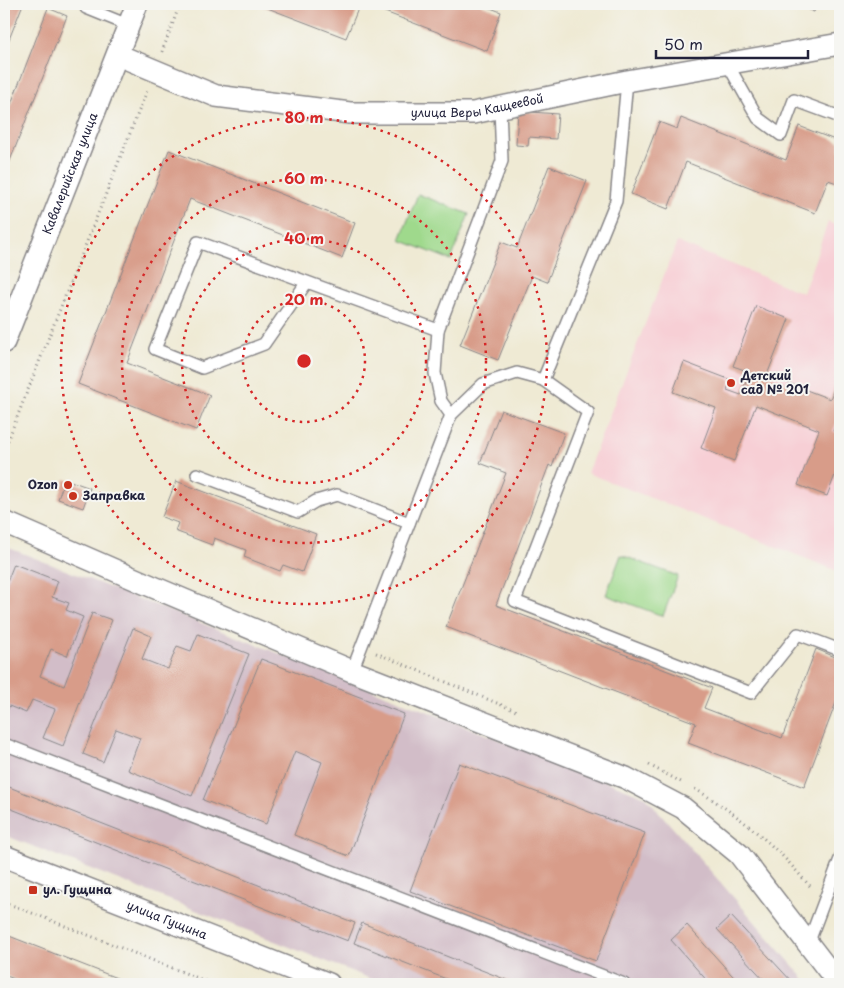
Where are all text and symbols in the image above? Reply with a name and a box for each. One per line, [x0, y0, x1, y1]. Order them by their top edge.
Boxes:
scale bar [656, 28, 809, 60]
text: 50 m [664, 32, 703, 55]
street label: улица Веры Кащеевой [411, 89, 545, 121]
text: 80 m [284, 105, 324, 128]
street label: Кавалерийская улица [37, 109, 102, 237]
text: 60 m [284, 166, 324, 189]
text: 40 m [284, 226, 324, 249]
text: 20 m [285, 287, 323, 310]
centre of rings [295, 352, 313, 370]
place label: Детский сад № 201 [740, 366, 809, 398]
marker: Детский сад № 201 [725, 377, 737, 389]
place label: Ozon [28, 475, 58, 493]
marker: Ozon [62, 479, 74, 491]
place label: Заправка [82, 486, 145, 504]
marker: Заправка [67, 490, 79, 502]
place label: ул. Гущина [43, 880, 113, 898]
marker: ул. Гущина [27, 884, 39, 896]
street label: улица Гущина [124, 895, 210, 943]

